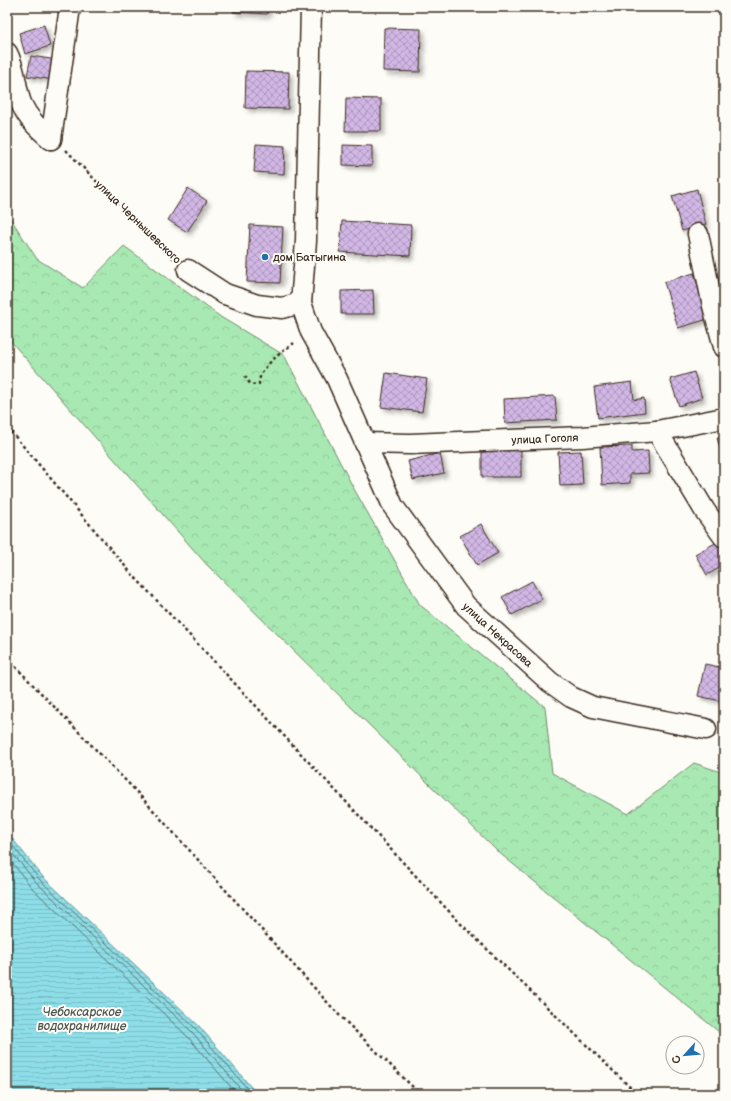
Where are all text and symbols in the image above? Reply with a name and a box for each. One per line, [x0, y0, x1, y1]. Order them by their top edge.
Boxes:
street label: улица Чернышевского [92, 178, 184, 266]
place label: дом Батыгина [273, 251, 346, 264]
marker: дом Батыгина [260, 252, 270, 262]
street label: улица Гоголя [511, 431, 579, 446]
street label: улица Некрасова [460, 600, 536, 670]
water label: Чебоксарское водохранилище [38, 1005, 127, 1034]
north arrow [665, 1035, 705, 1075]
text: С [669, 1053, 684, 1066]

